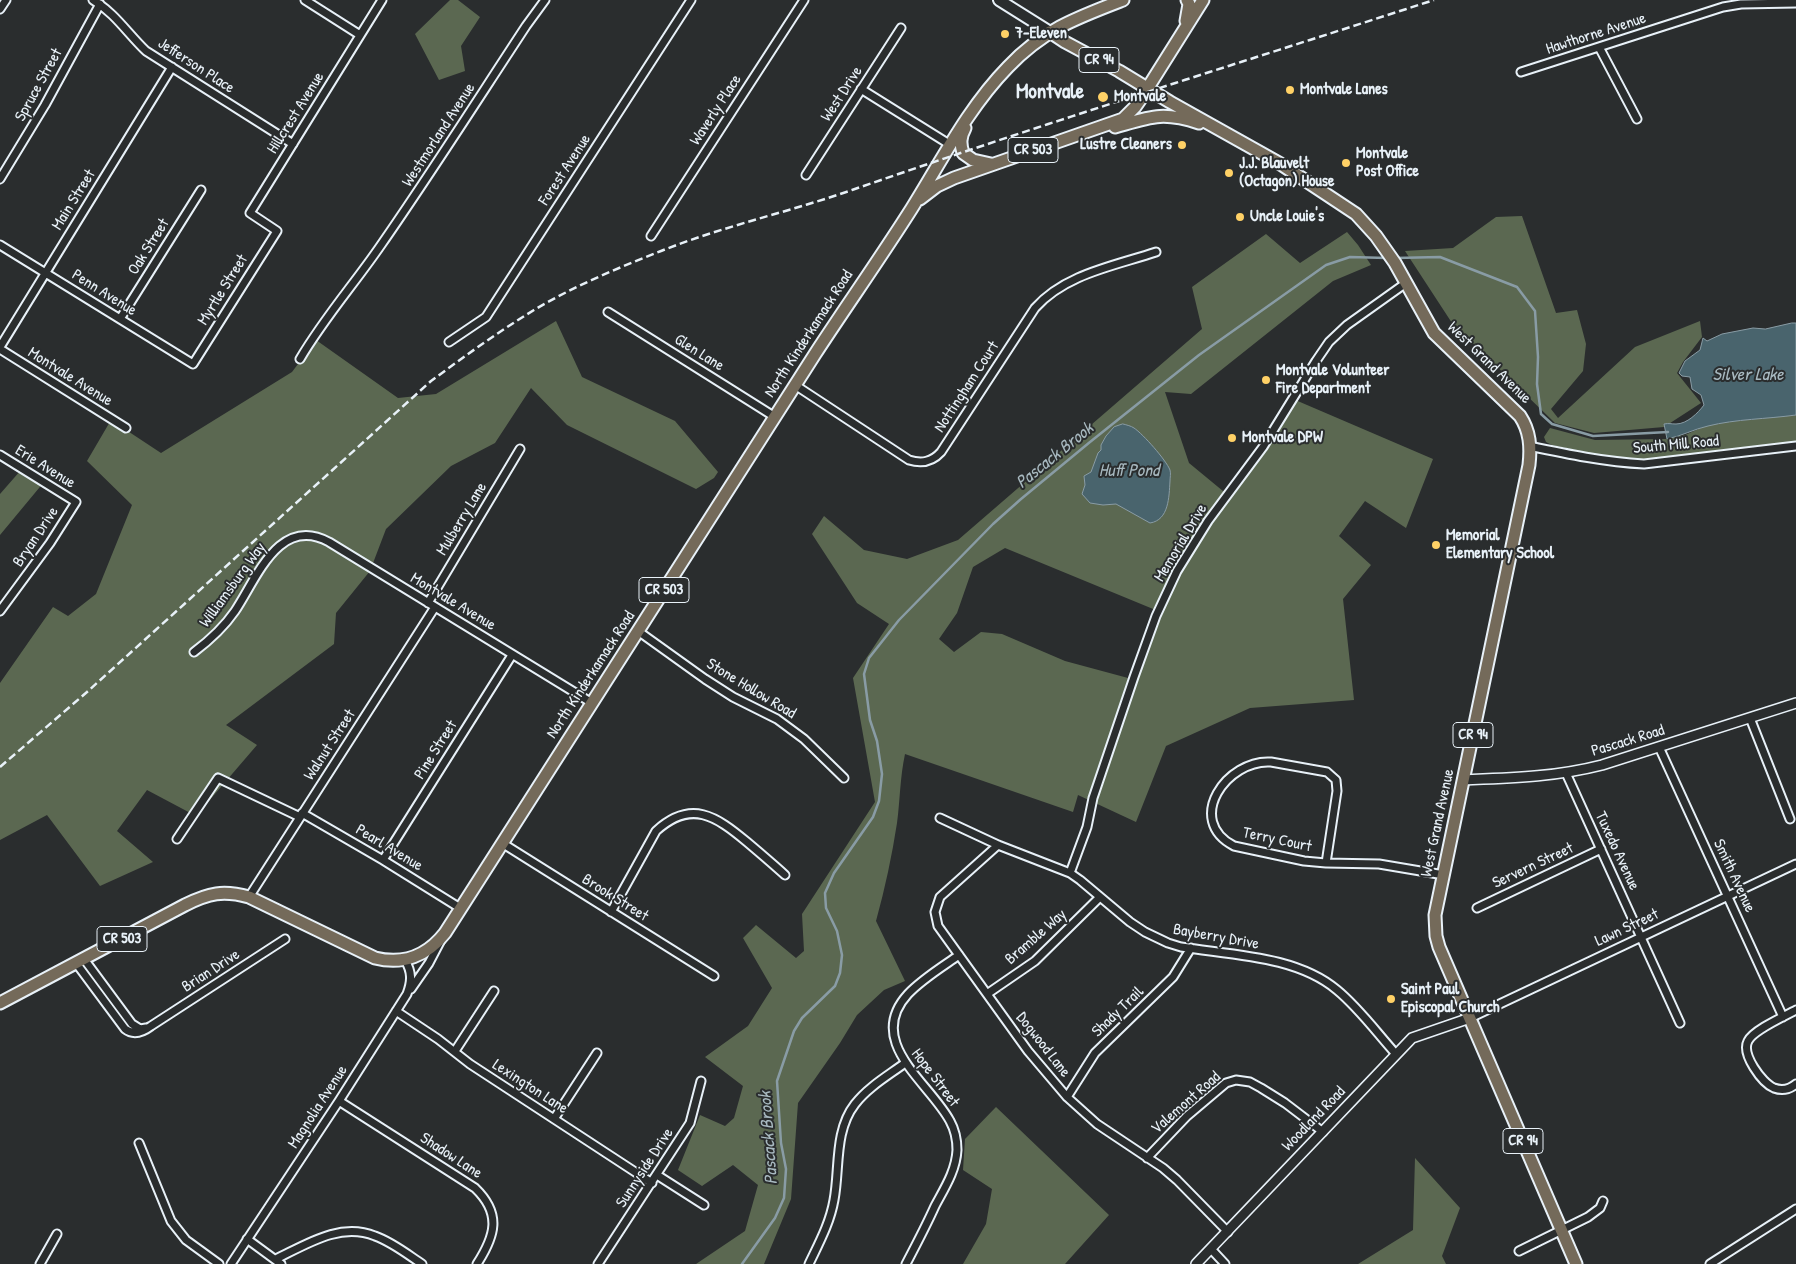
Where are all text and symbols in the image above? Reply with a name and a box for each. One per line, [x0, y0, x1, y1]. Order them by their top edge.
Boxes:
street label: Hawthorne Avenue [1544, 9, 1648, 59]
place label: 7-Eleven [1015, 24, 1067, 44]
marker: 7-Eleven [999, 28, 1011, 40]
street label: Jefferson Place [154, 34, 238, 98]
street label: Spruce Street [11, 45, 67, 125]
road number: CR 94 [1079, 48, 1119, 72]
street label: West Drive [817, 63, 867, 125]
street label: Hillcrest Avenue [263, 69, 329, 157]
street label: Waverly Place [686, 71, 746, 149]
district label: Montvale [1016, 79, 1084, 105]
street label: Westmorland Avenue [398, 80, 480, 190]
place label: Montvale Lanes [1300, 80, 1388, 100]
marker: Montvale Lanes [1284, 84, 1296, 96]
place label: Montvale [1114, 87, 1166, 107]
marker: Montvale [1096, 90, 1110, 104]
street label: Forest Avenue [535, 131, 595, 209]
place label: Lustre Cleaners [1080, 135, 1172, 155]
road number: CR 503 [1008, 138, 1058, 162]
marker: Lustre Cleaners [1176, 139, 1188, 151]
place label: Montvale Post Office [1356, 144, 1419, 182]
place label: J.J. Blauvelt (Octagon) House [1239, 154, 1334, 192]
marker: Montvale Post Office [1340, 157, 1352, 169]
street label: Main Street [48, 166, 100, 234]
marker: J.J. Blauvelt (Octagon) House [1223, 167, 1235, 179]
place label: Uncle Louie's [1250, 207, 1324, 227]
marker: Uncle Louie's [1234, 211, 1246, 223]
street label: Oak Street [124, 215, 174, 279]
street label: Myrtle Street [194, 251, 252, 329]
street label: Penn Avenue [68, 266, 140, 320]
street label: North Kinderkamack Road [761, 267, 857, 401]
street label: West Grand Avenue [1443, 318, 1535, 408]
street label: Glen Lane [671, 330, 727, 376]
street label: Nottingham Court [930, 338, 1004, 436]
street label: Montvale Avenue [24, 343, 116, 411]
place label: Montvale Volunteer Fire Department [1276, 361, 1389, 399]
water label: Silver Lake [1713, 364, 1783, 386]
marker: Montvale Volunteer Fire Department [1260, 374, 1272, 386]
water label: Pascack Brook [1012, 418, 1098, 494]
place label: Montvale DPW [1242, 428, 1323, 448]
marker: Montvale DPW [1226, 432, 1238, 444]
street label: South Mill Road [1632, 432, 1720, 458]
street label: Erie Avenue [11, 441, 79, 493]
water label: Huff Pond [1099, 460, 1159, 482]
street label: Mulberry Lane [433, 479, 491, 559]
street label: Memorial Drive [1150, 501, 1212, 585]
street label: Bryan Drive [9, 503, 63, 571]
place label: Memorial Elementary School [1446, 526, 1554, 564]
street label: Williamsburg Way [196, 539, 270, 631]
marker: Memorial Elementary School [1430, 539, 1442, 551]
street label: Montvale Avenue [407, 569, 499, 635]
road number: CR 503 [639, 578, 689, 602]
street label: North Kinderkamack Road [543, 608, 639, 742]
street label: Stone Hollow Road [703, 655, 799, 723]
street label: Walnut Street [300, 706, 360, 784]
street label: Pine Street [410, 717, 462, 783]
street label: Pascack Road [1589, 721, 1667, 761]
road number: CR 94 [1453, 722, 1493, 748]
street label: West Grand Avenue [1417, 767, 1459, 879]
street label: Tuxedo Avenue [1590, 809, 1644, 893]
street label: Pearl Avenue [352, 820, 426, 876]
street label: Terry Court [1241, 823, 1313, 857]
street label: Smith Avenue [1709, 836, 1759, 916]
street label: Servern Street [1490, 839, 1576, 893]
street label: Brook Street [578, 870, 652, 926]
street label: Bramble Way [1001, 905, 1071, 969]
street label: Lawn Street [1592, 905, 1662, 951]
street label: Bayberry Drive [1171, 920, 1261, 954]
road number: CR 503 [97, 926, 147, 952]
street label: Brian Drive [178, 945, 244, 997]
place label: Saint Paul Episcopal Church [1401, 980, 1499, 1018]
street label: Shady Trail [1088, 983, 1148, 1041]
marker: Saint Paul Episcopal Church [1385, 993, 1397, 1005]
street label: Dogwood Lane [1012, 1009, 1074, 1081]
street label: Hope Street [907, 1045, 963, 1111]
street label: Lexington Lane [489, 1055, 571, 1119]
street label: Magnolia Avenue [284, 1062, 352, 1152]
street label: Valemont Road [1147, 1068, 1225, 1138]
street label: Woodland Road [1278, 1083, 1350, 1155]
water label: Pascack Brook [755, 1091, 783, 1185]
street label: Sunnyside Drive [612, 1125, 678, 1211]
road number: CR 94 [1503, 1128, 1543, 1154]
street label: Shadow Lane [416, 1129, 486, 1183]

